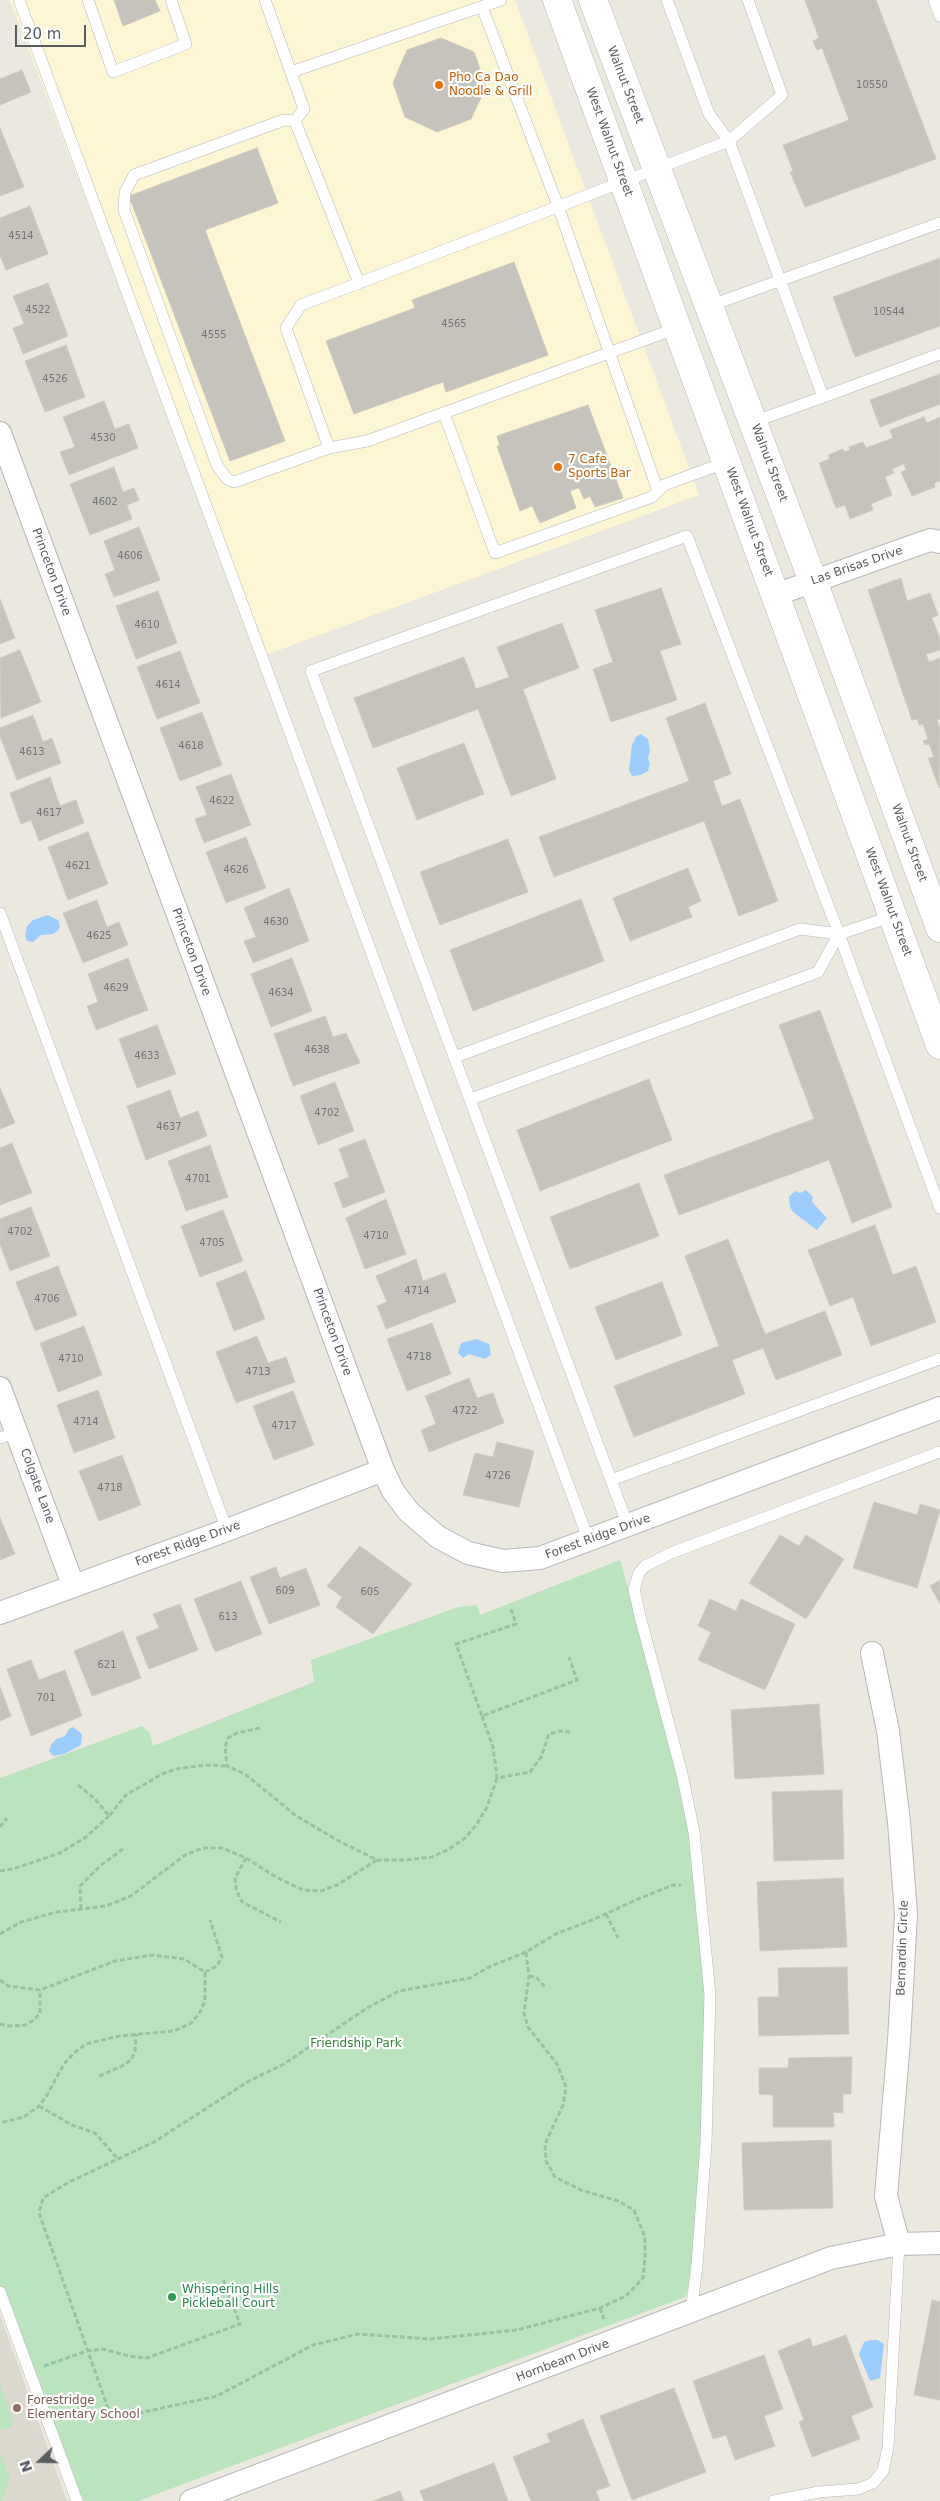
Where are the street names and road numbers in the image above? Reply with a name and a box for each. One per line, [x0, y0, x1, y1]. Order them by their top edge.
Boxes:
street label: Walnut Street [604, 44, 646, 126]
street label: West Walnut Street [583, 85, 635, 199]
street label: Walnut Street [748, 422, 790, 504]
street label: West Walnut Street [723, 465, 775, 579]
street label: Princeton Drive [28, 526, 74, 618]
street label: Las Brisas Drive [809, 544, 905, 588]
street label: Walnut Street [888, 802, 930, 884]
street label: West Walnut Street [862, 845, 914, 959]
street label: Princeton Drive [168, 906, 214, 998]
street label: Princeton Drive [309, 1286, 355, 1378]
street label: Colgate Lane [17, 1446, 57, 1526]
street label: Forest Ridge Drive [544, 1511, 652, 1563]
street label: Forest Ridge Drive [134, 1518, 242, 1570]
street label: Bernardin Circle [894, 1900, 912, 1996]
street label: Hornbeam Drive [514, 2337, 612, 2385]

